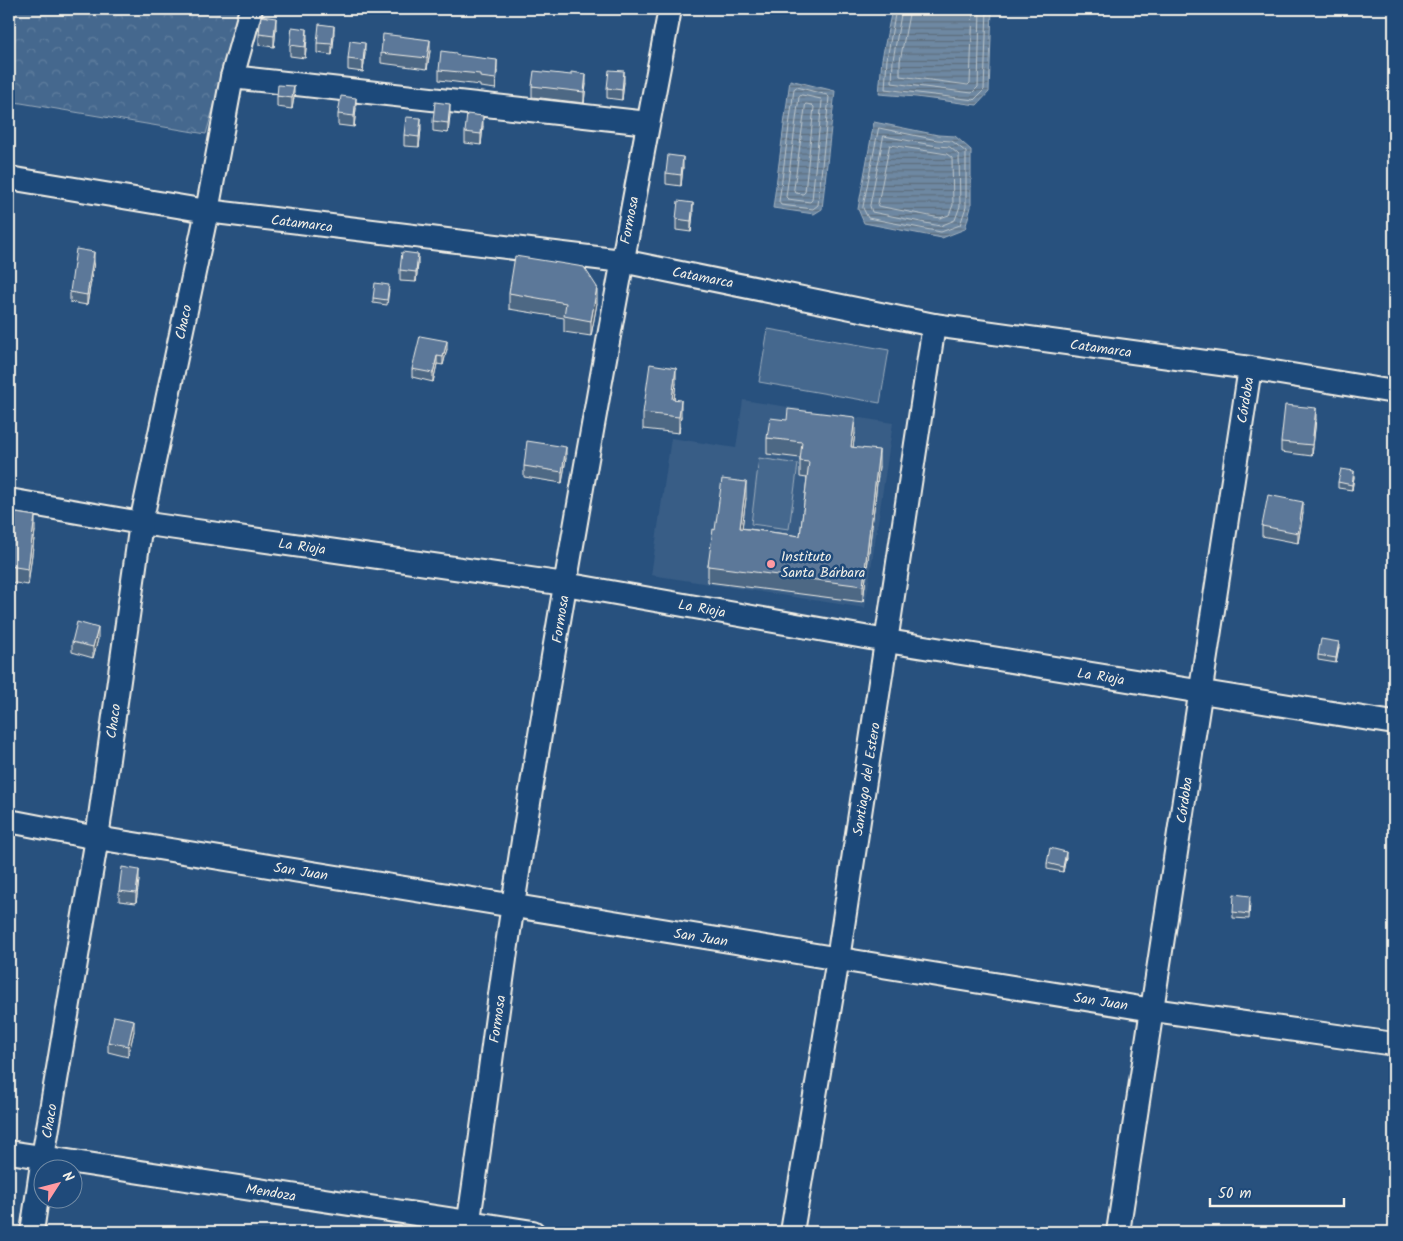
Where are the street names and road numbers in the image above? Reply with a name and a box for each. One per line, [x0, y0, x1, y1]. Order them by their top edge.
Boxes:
street label: Formosa [615, 194, 645, 246]
street label: Catamarca [270, 209, 334, 239]
street label: Catamarca [670, 261, 735, 295]
street label: Chaco [170, 303, 198, 342]
street label: Catamarca [1069, 334, 1133, 364]
street label: Córdoba [1231, 375, 1260, 425]
street label: La Rioja [277, 533, 327, 561]
street label: Formosa [546, 594, 576, 645]
street label: La Rioja [676, 594, 727, 624]
street label: La Rioja [1076, 662, 1126, 692]
street label: Chaco [101, 702, 127, 740]
street label: Santiago del Estero [847, 721, 887, 837]
street label: Córdoba [1171, 776, 1199, 825]
street label: San Juan [272, 857, 329, 887]
street label: San Juan [672, 923, 729, 953]
street label: San Juan [1072, 987, 1129, 1017]
street label: Formosa [484, 994, 512, 1045]
street label: Chaco [36, 1102, 64, 1140]
street label: Mendoza [244, 1178, 298, 1208]

